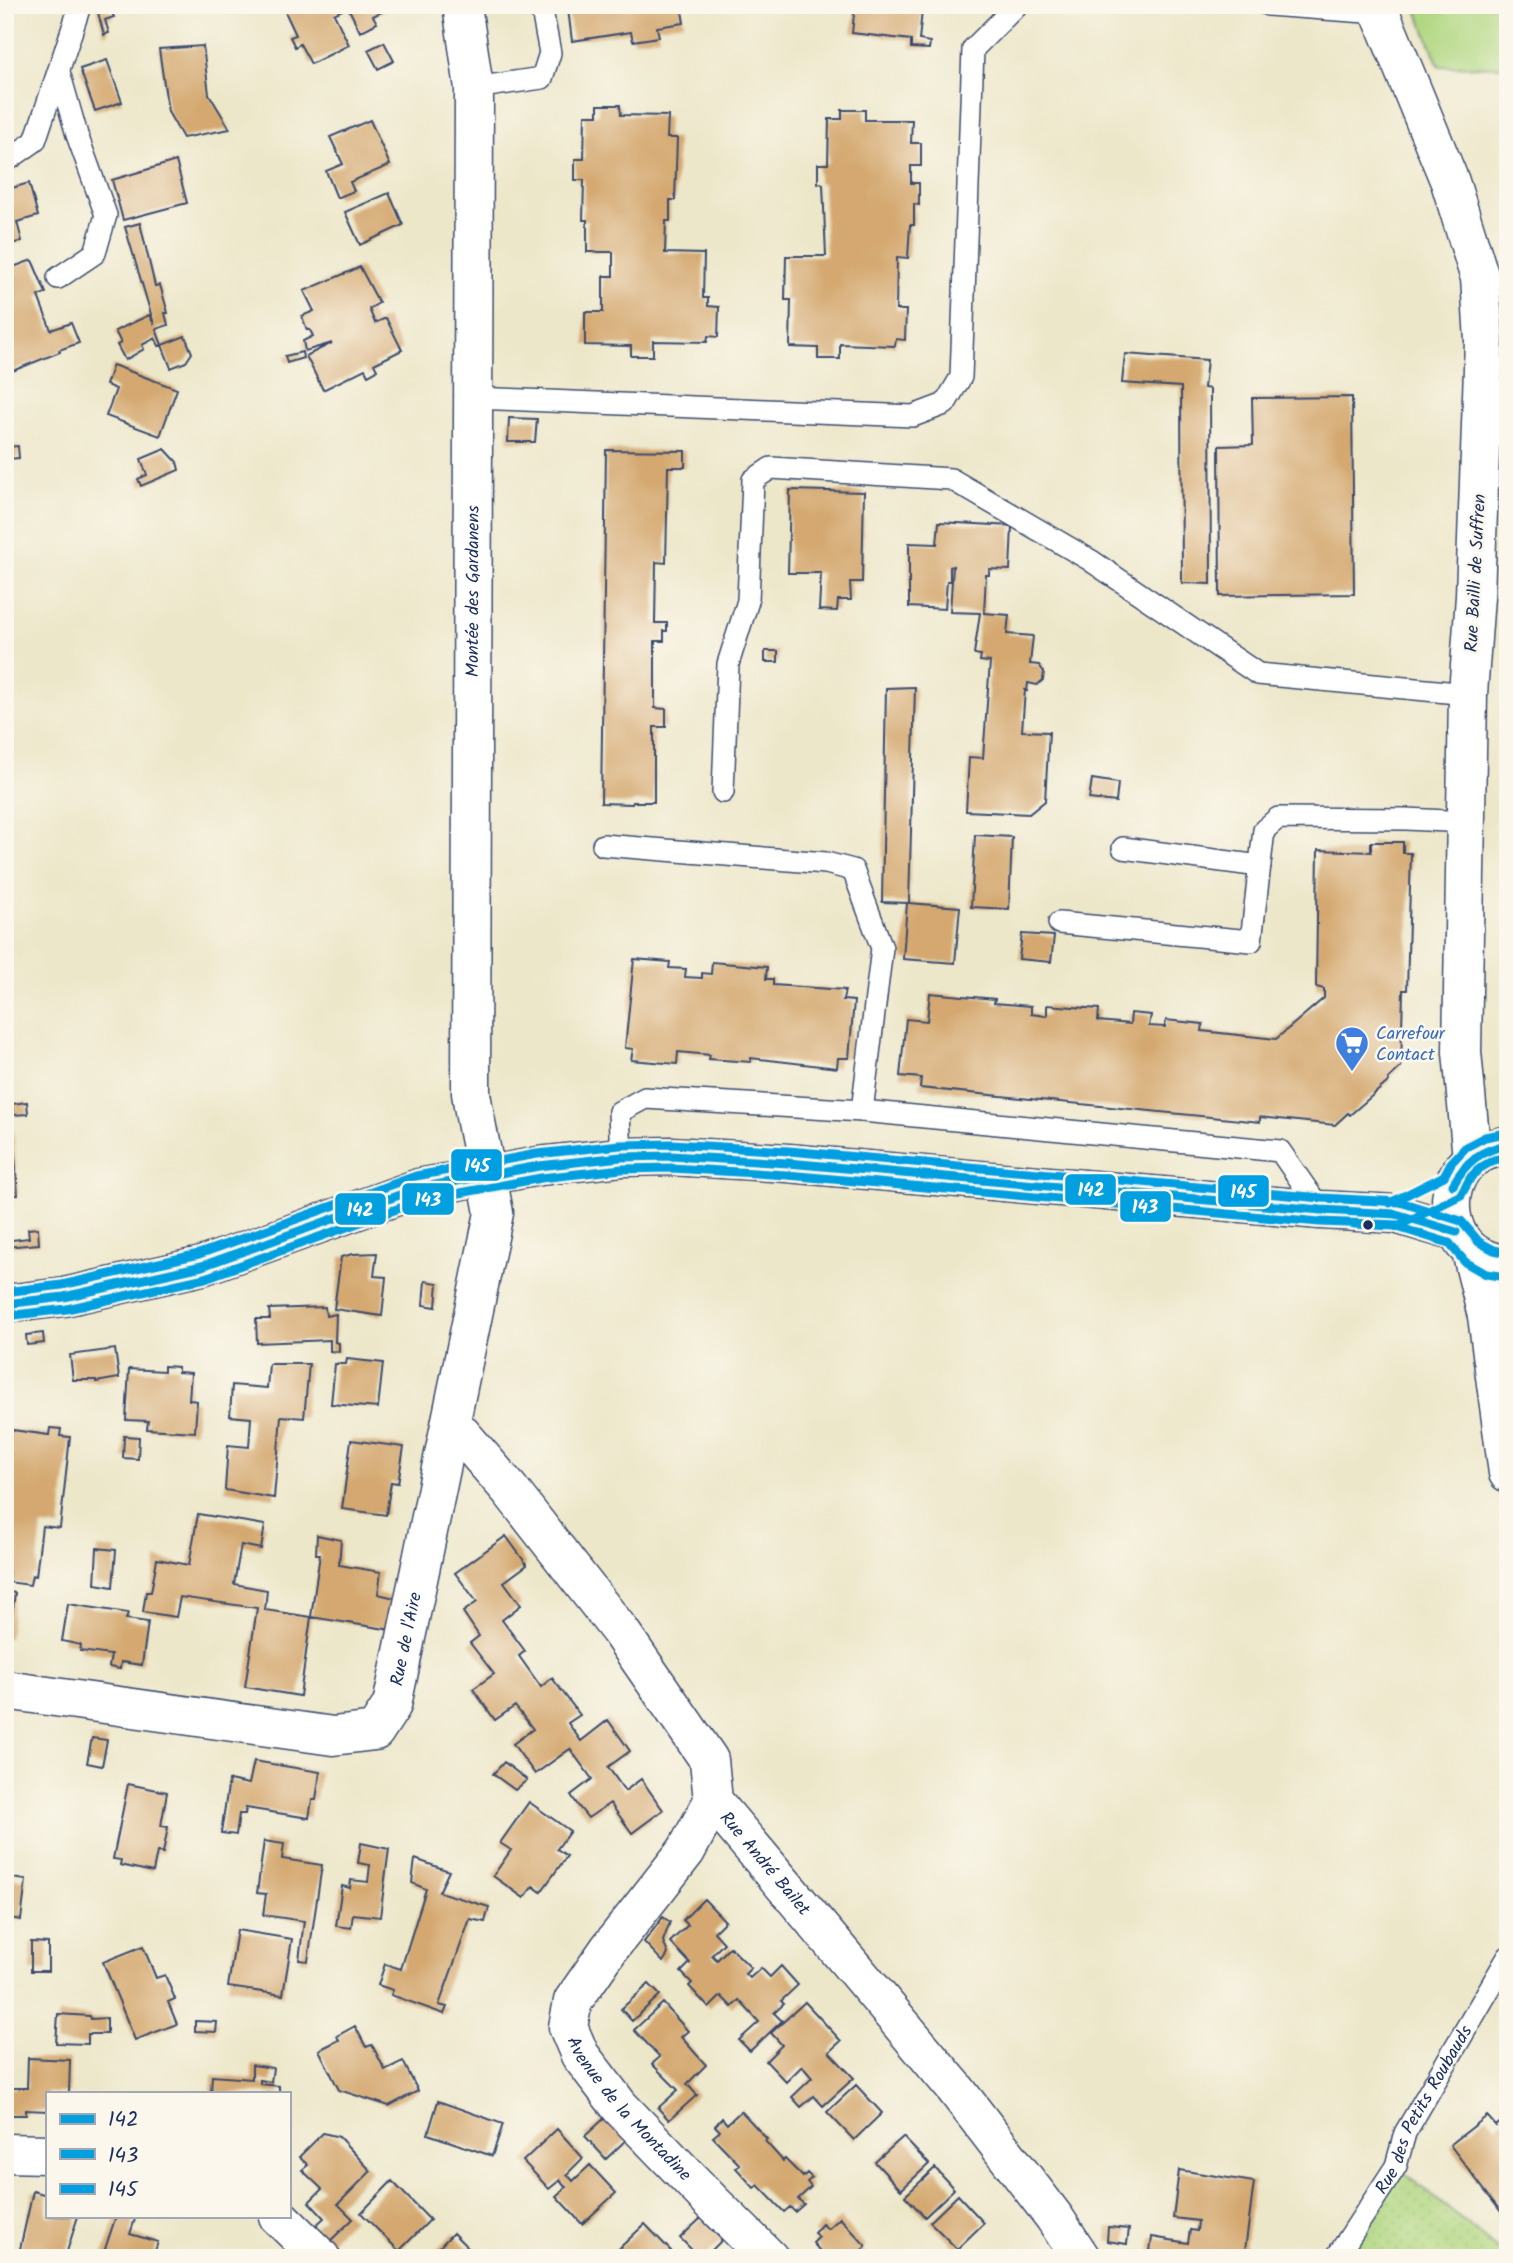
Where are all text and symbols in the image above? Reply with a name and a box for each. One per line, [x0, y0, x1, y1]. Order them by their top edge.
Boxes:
street label: Rue Bailli de Suffren [1458, 493, 1495, 653]
street label: Montée des Gardanens [459, 505, 489, 677]
place label: Carrefour Contact [1376, 1020, 1446, 1070]
supermarket icon: Carrefour Contact [1333, 1024, 1371, 1073]
line badge: 145 [450, 1148, 503, 1182]
text: 145 [464, 1152, 491, 1182]
line badge: 142 [1064, 1173, 1117, 1206]
line badge: 145 [1217, 1174, 1270, 1208]
text: 142 [1077, 1176, 1105, 1206]
text: 145 [1230, 1178, 1257, 1208]
line badge: 143 [401, 1182, 455, 1216]
text: 143 [415, 1186, 441, 1216]
line badge: 143 [1119, 1190, 1172, 1223]
line badge: 142 [334, 1192, 387, 1226]
text: 143 [1132, 1193, 1158, 1223]
text: 142 [346, 1196, 374, 1226]
unlabelled marker [1361, 1218, 1375, 1232]
street label: Rue de l'Aire [383, 1590, 431, 1689]
street label: Rue André Bailet [712, 1805, 817, 1923]
street label: Rue des Petits Roubauds [1368, 2020, 1481, 2201]
street label: Avenue de la Montadine [558, 2032, 698, 2189]
legend [46, 2092, 290, 2218]
text: 142 [108, 2104, 138, 2137]
text: 143 [108, 2140, 138, 2173]
text: 145 [108, 2174, 139, 2207]

